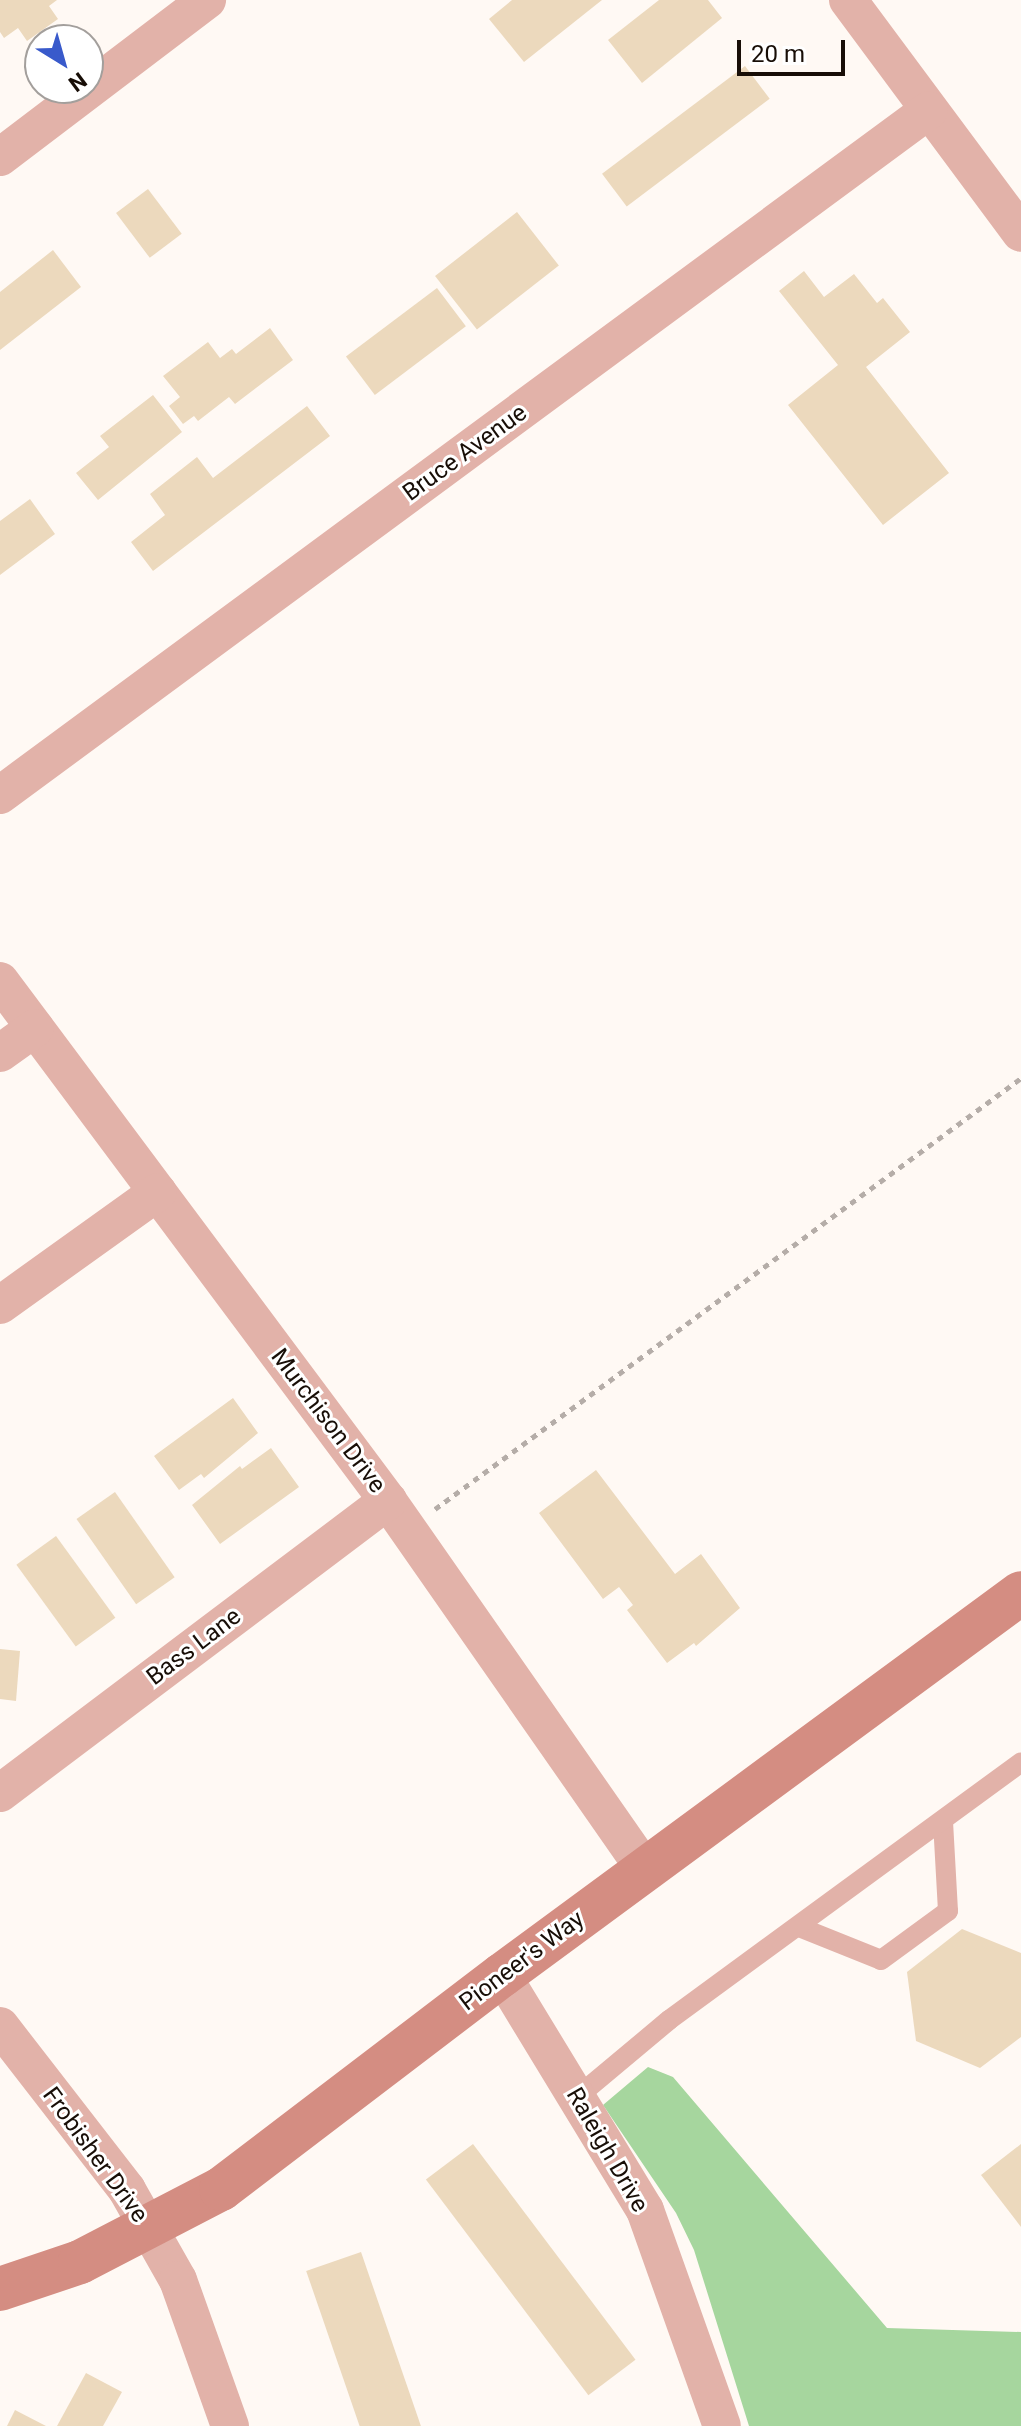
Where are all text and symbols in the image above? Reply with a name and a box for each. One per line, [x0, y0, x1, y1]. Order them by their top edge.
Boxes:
north arrow [24, 24, 104, 104]
scale bar [741, 24, 849, 74]
text: 20 m [751, 40, 805, 68]
text: N [64, 67, 91, 97]
street label: Bruce Avenue [397, 398, 533, 508]
street label: Murchison Drive [264, 1343, 392, 1499]
street label: Bass Lane [141, 1602, 247, 1692]
street label: Pioneer's Way [454, 1905, 590, 2017]
street label: Frobisher Drive [36, 2082, 154, 2228]
street label: Raleigh Drive [560, 2083, 654, 2217]

